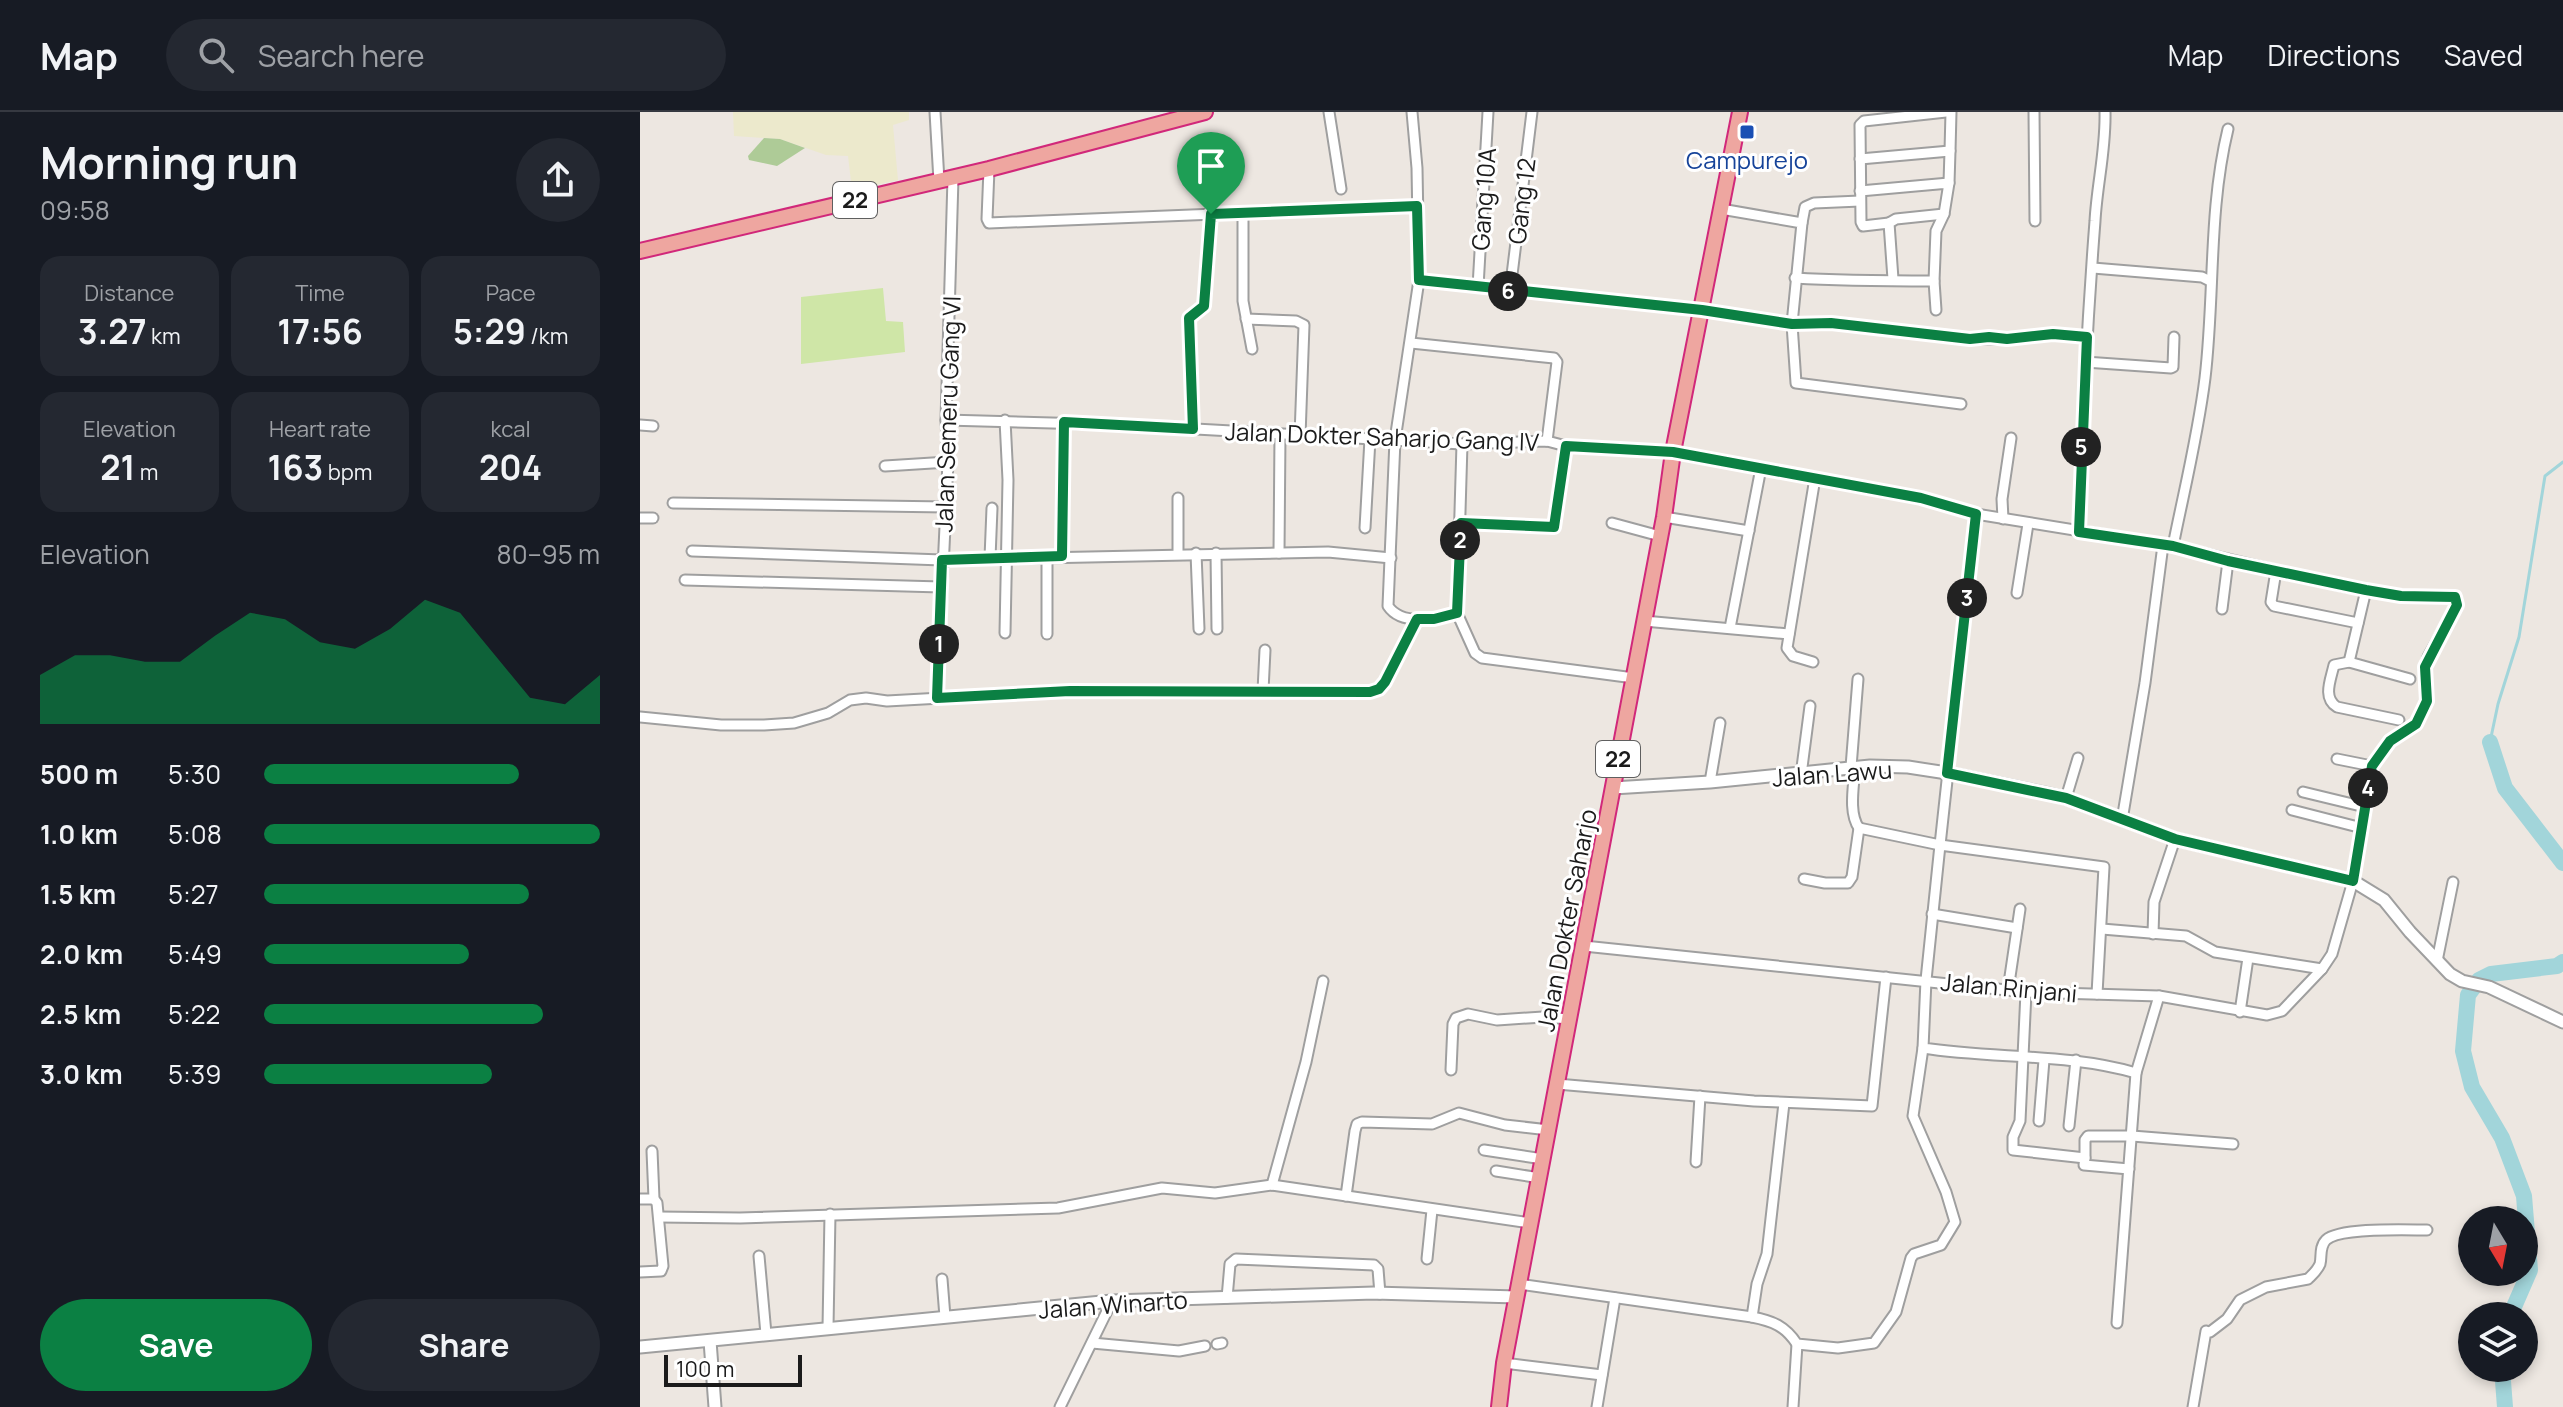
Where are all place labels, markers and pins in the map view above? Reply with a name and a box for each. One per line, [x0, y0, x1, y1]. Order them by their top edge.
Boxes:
marker: Campurejo [1738, 123, 1756, 141]
pin [1177, 132, 1245, 214]
place label: Campurejo [1686, 143, 1808, 176]
pin: 6 [1488, 271, 1528, 311]
pin: 5 [2061, 427, 2101, 467]
pin: 2 [1440, 520, 1480, 560]
pin: 3 [1947, 578, 1987, 618]
pin: 1 [919, 624, 959, 664]
pin: 4 [2348, 768, 2388, 808]

